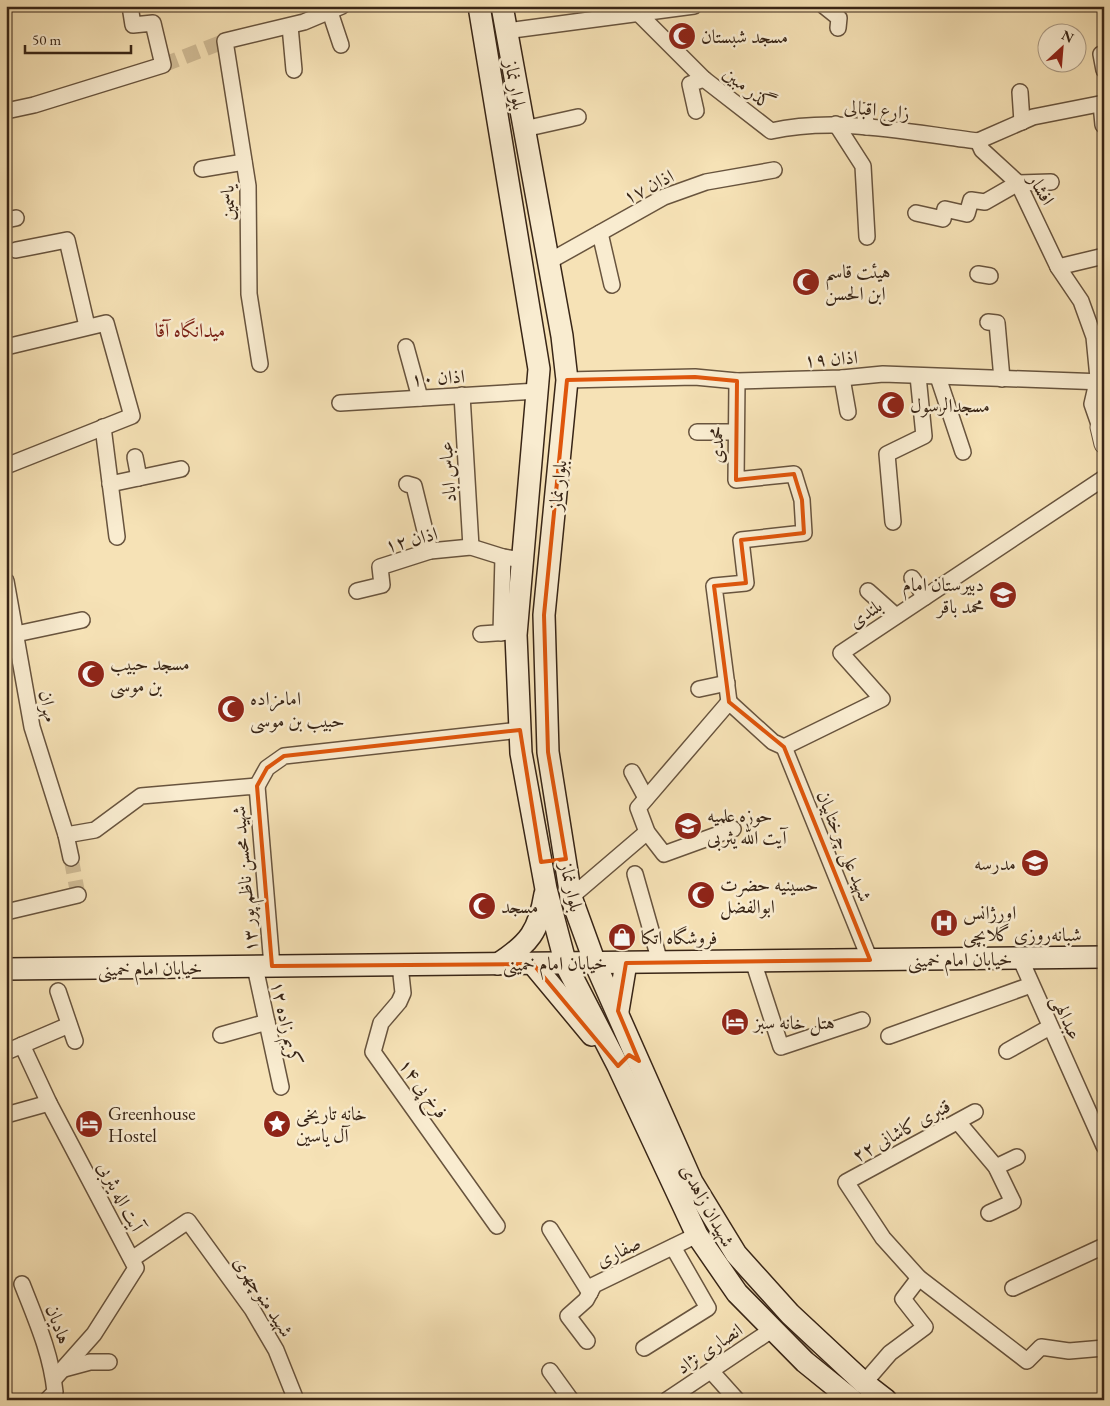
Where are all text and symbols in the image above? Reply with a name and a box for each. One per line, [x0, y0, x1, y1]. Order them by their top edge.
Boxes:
mosque icon: مسجد شبستان [667, 21, 697, 51]
scale bar [25, 22, 131, 54]
north arrow [1038, 22, 1088, 72]
place label: مسجد شبستان [701, 24, 788, 49]
text: N [1059, 26, 1077, 47]
text: 50 m [32, 30, 61, 49]
street label: بلوار نماز [498, 56, 532, 112]
street label: گذر مبین [718, 60, 780, 116]
street label: زارع اقبالی [843, 94, 911, 128]
street label: اذان ۱۷ [619, 163, 678, 209]
street label: افشار [1022, 167, 1061, 210]
street label: یاسمین [214, 183, 241, 221]
place label: هیئت قاسم ابن الحسن [825, 259, 891, 307]
mosque icon: هیئت قاسم ابن الحسن [791, 267, 821, 297]
district label: میدانگاه آقا [155, 317, 225, 343]
street label: اذان ۱۹ [804, 345, 858, 372]
street label: اذان ۱۰ [411, 364, 465, 391]
mosque icon: مسجدالرسول [876, 390, 906, 420]
place label: مسجدالرسول [910, 393, 990, 418]
street label: محمدی [704, 426, 729, 464]
street label: عباس اباد [433, 440, 462, 503]
street label: بلوار نماز [542, 459, 573, 513]
street label: اذان ۱۲ [382, 521, 440, 558]
place label: دبیرستان امام محمد باقر [903, 572, 984, 619]
school or university icon: دبیرستان امام محمد باقر [988, 580, 1018, 610]
street label: بلندی [844, 593, 887, 634]
place label: مسجد حبیب بن موسی [110, 651, 190, 699]
mosque icon: مسجد حبیب بن موسی [76, 659, 106, 689]
place label: امامزاده حبیب بن موسی [250, 686, 345, 734]
street label: مهران [33, 688, 64, 724]
mosque icon: امامزاده حبیب بن موسی [216, 694, 246, 724]
street label: شهید علی چرختابیان [809, 787, 878, 906]
place label: حوزه علمیه آیت الله یثربی [707, 803, 789, 852]
street label: شهید محسن ناظم پور ۱۳ [226, 804, 269, 953]
school or university icon: حوزه علمیه آیت الله یثربی [673, 811, 703, 841]
school or university icon: مدرسه [1020, 848, 1050, 878]
place label: مدرسه [974, 851, 1016, 876]
street label: بلوار نماز [554, 858, 589, 914]
place label: حسینیه حضرت ابوالفضل [720, 872, 818, 920]
mosque icon: حسینیه حضرت ابوالفضل [686, 880, 716, 910]
mosque icon: مسجد [467, 891, 497, 921]
place label: مسجد [501, 894, 538, 919]
place label: اورژانس شبانه‌روزی گلابچی [963, 900, 1082, 948]
hospital icon: اورژانس شبانه‌روزی گلابچی [929, 908, 959, 938]
shop icon: فروشگاه اتکا [607, 922, 637, 952]
place label: فروشگاه اتکا [641, 925, 717, 950]
street label: خیابان امام خمینی [907, 946, 1013, 977]
street label: خیابان امام خمینی [502, 950, 608, 981]
street label: خیابان امام خمینی [97, 955, 203, 986]
street label: کریم زاده ۱۲ [261, 978, 308, 1069]
street label: عبدالهی [1045, 991, 1087, 1044]
hotel icon: هتل خانه سبز [720, 1007, 750, 1037]
place label: هتل خانه سبز [752, 1010, 835, 1036]
street label: فرخ پی ۱۴ [389, 1053, 454, 1126]
street label: قنبری کاشانی ۲۲ [848, 1093, 955, 1168]
place label: Greenhouse Hostel [108, 1101, 196, 1148]
place label: خانه تاریخی آل یاسین [296, 1101, 367, 1148]
hotel icon: Greenhouse Hostel [74, 1109, 104, 1139]
place icon: خانه تاریخی آل یاسین [262, 1109, 292, 1139]
street label: آیت اله یثربی [90, 1157, 150, 1238]
street label: شهیدان زاهدی [674, 1159, 741, 1251]
street label: صفاری [592, 1230, 645, 1273]
street label: شهید منوچهری [228, 1251, 299, 1342]
street label: هادیان [40, 1301, 77, 1347]
street label: انصاری نژاد [671, 1317, 747, 1380]

